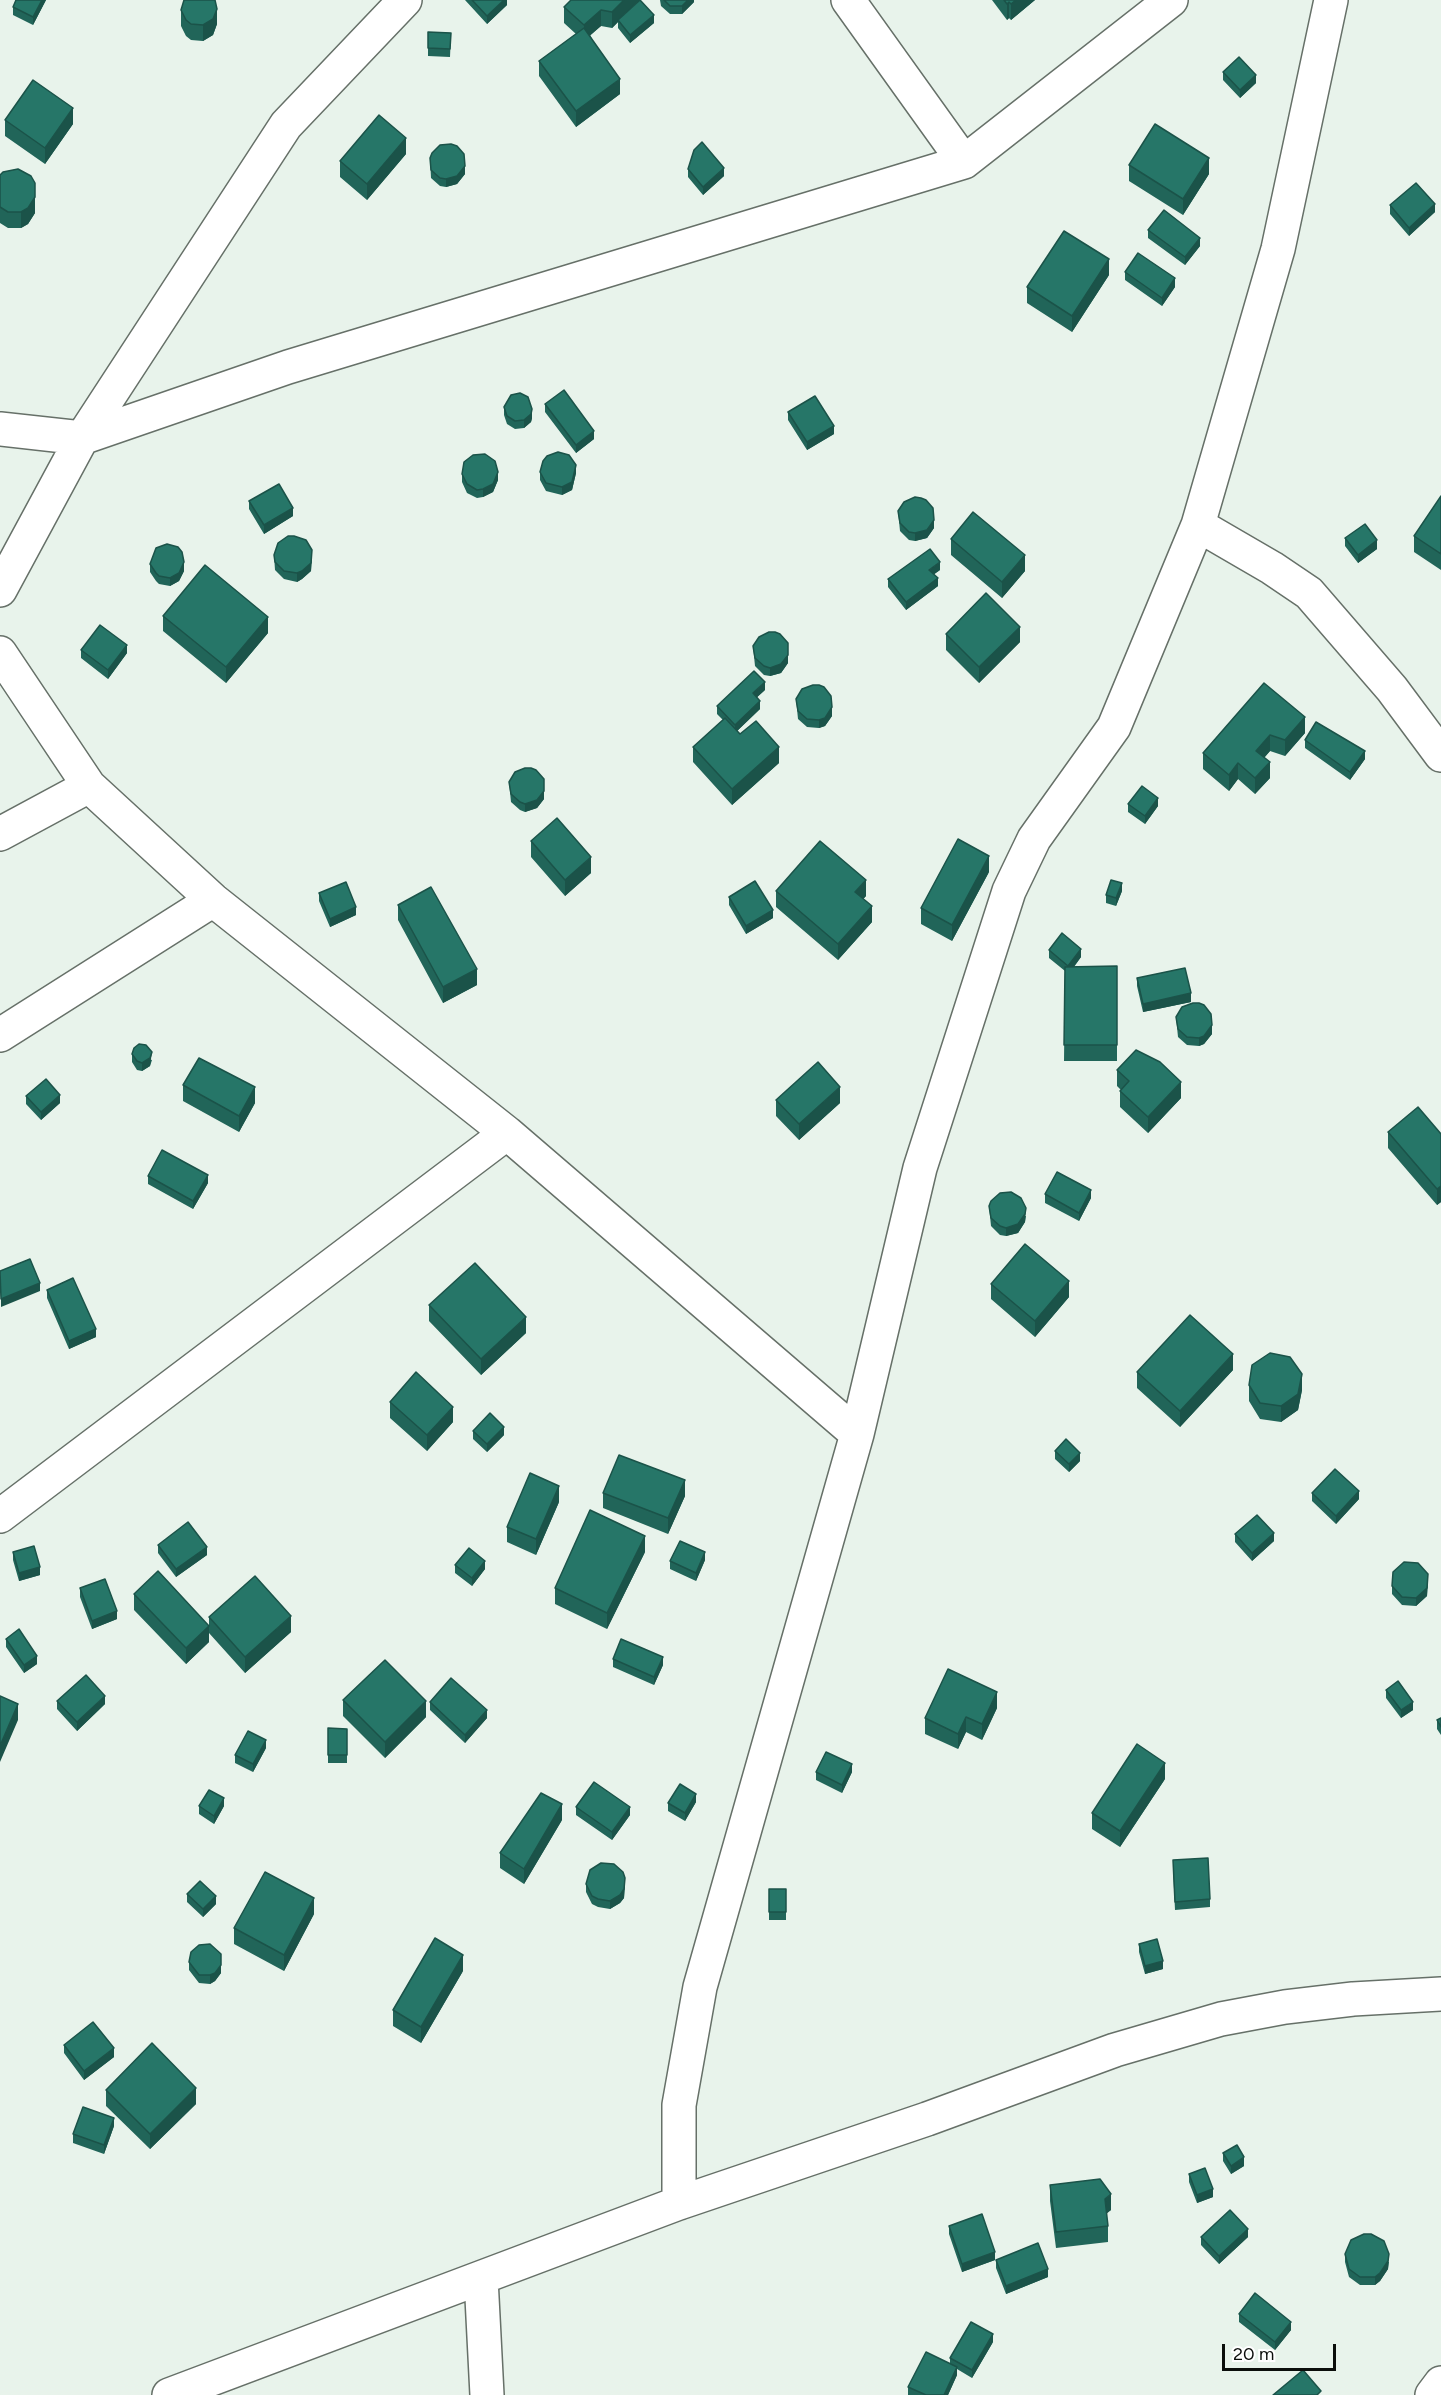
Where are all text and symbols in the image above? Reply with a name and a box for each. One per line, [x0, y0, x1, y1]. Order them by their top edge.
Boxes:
scale bar [1225, 2332, 1339, 2370]
text: 20 m [1233, 2343, 1274, 2365]

